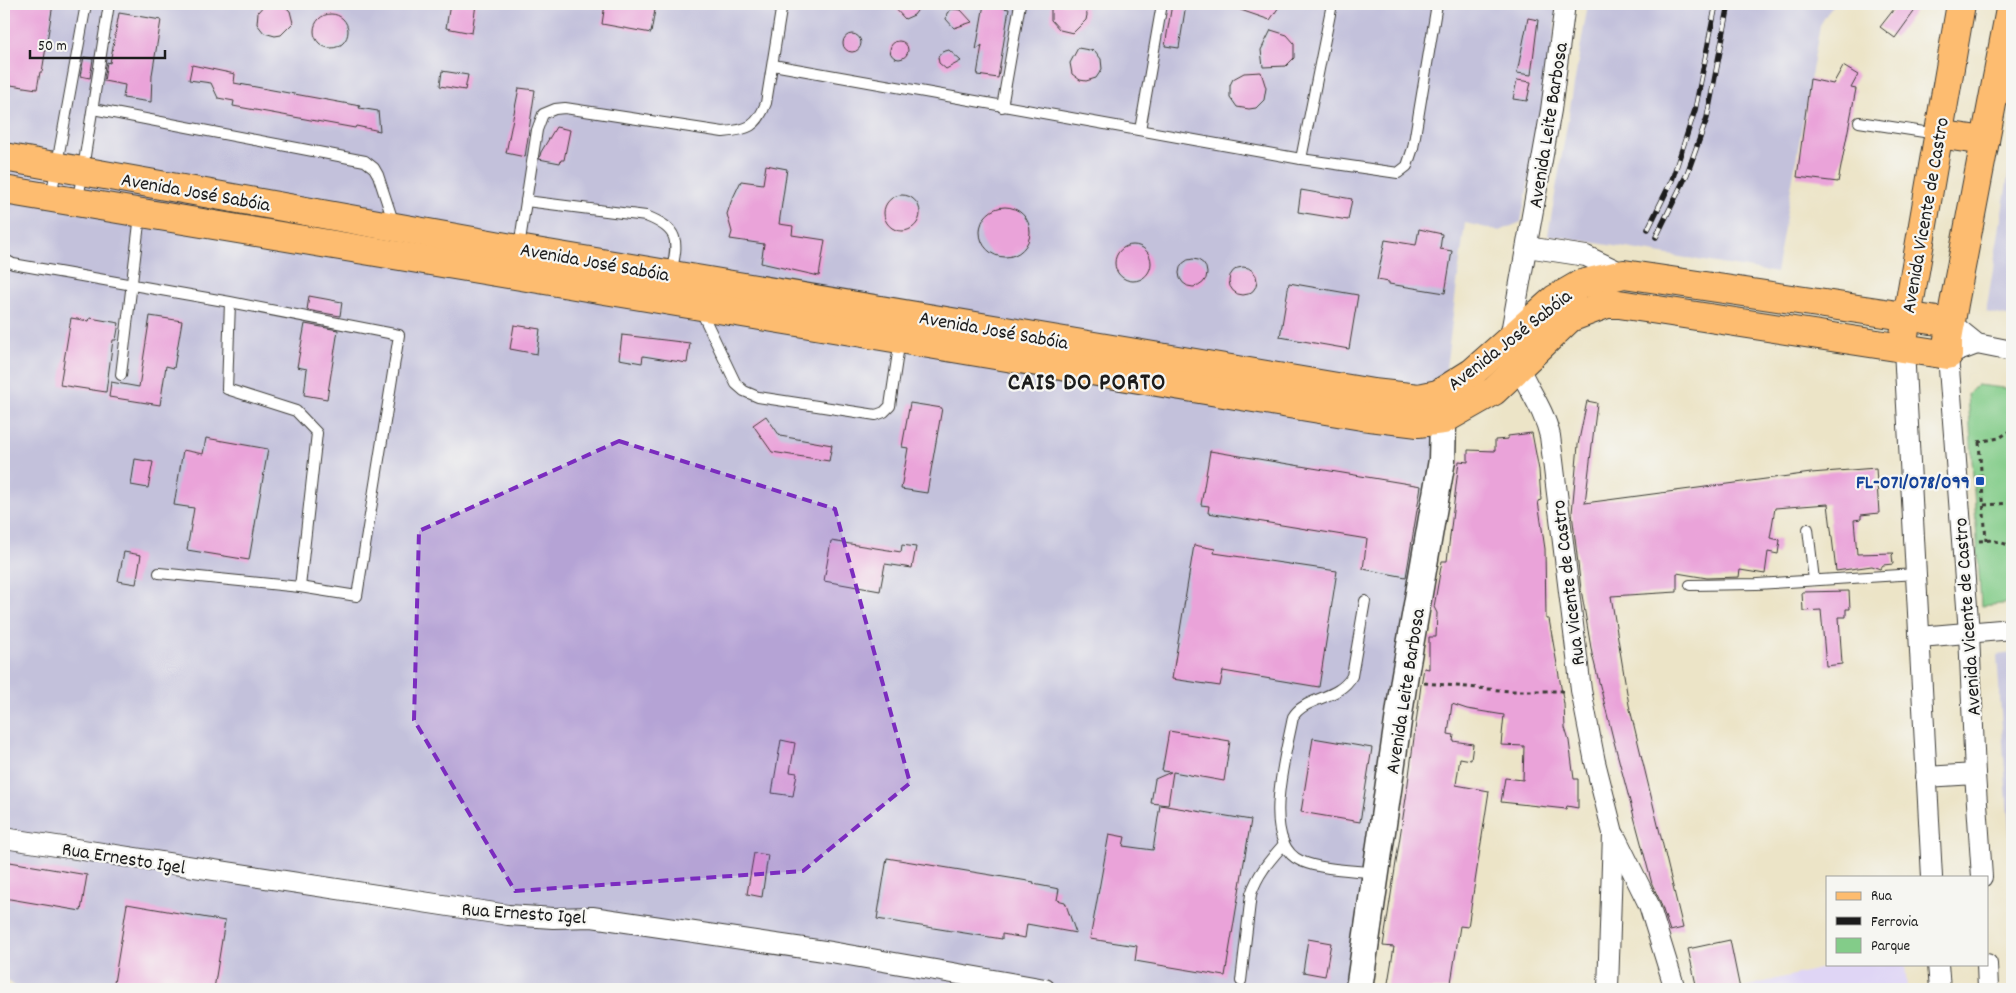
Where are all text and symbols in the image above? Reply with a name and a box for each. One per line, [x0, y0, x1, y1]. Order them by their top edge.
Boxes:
scale bar [30, 28, 165, 60]
text: 50 m [38, 36, 67, 58]
street label: Avenida Leite Barbosa [1523, 40, 1577, 210]
street label: Avenida Vicente de Castro [1896, 115, 1958, 316]
street label: Avenida José Sabóia [119, 167, 273, 221]
street label: Avenida José Sabóia [518, 237, 672, 291]
street label: Avenida José Sabóia [1443, 284, 1579, 399]
street label: Avenida José Sabóia [917, 305, 1071, 359]
district label: CAIS DO PORTO [1008, 366, 1166, 402]
place label: FL-071/078/099 [1856, 470, 1970, 498]
marker: FL-071/078/099 [1974, 475, 1986, 487]
street label: Rua Vicente de Castro [1546, 498, 1594, 667]
street label: Avenida Vicente de Castro [1948, 517, 1990, 717]
street label: Avenida Leite Barbosa [1380, 606, 1434, 776]
street label: Rua Ernesto Igel [60, 836, 188, 884]
legend [1826, 876, 1988, 966]
text: Rua [1871, 886, 1893, 908]
street label: Rua Ernesto Igel [461, 897, 587, 933]
text: Ferrovia [1871, 912, 1919, 934]
text: Parque [1871, 936, 1911, 958]

